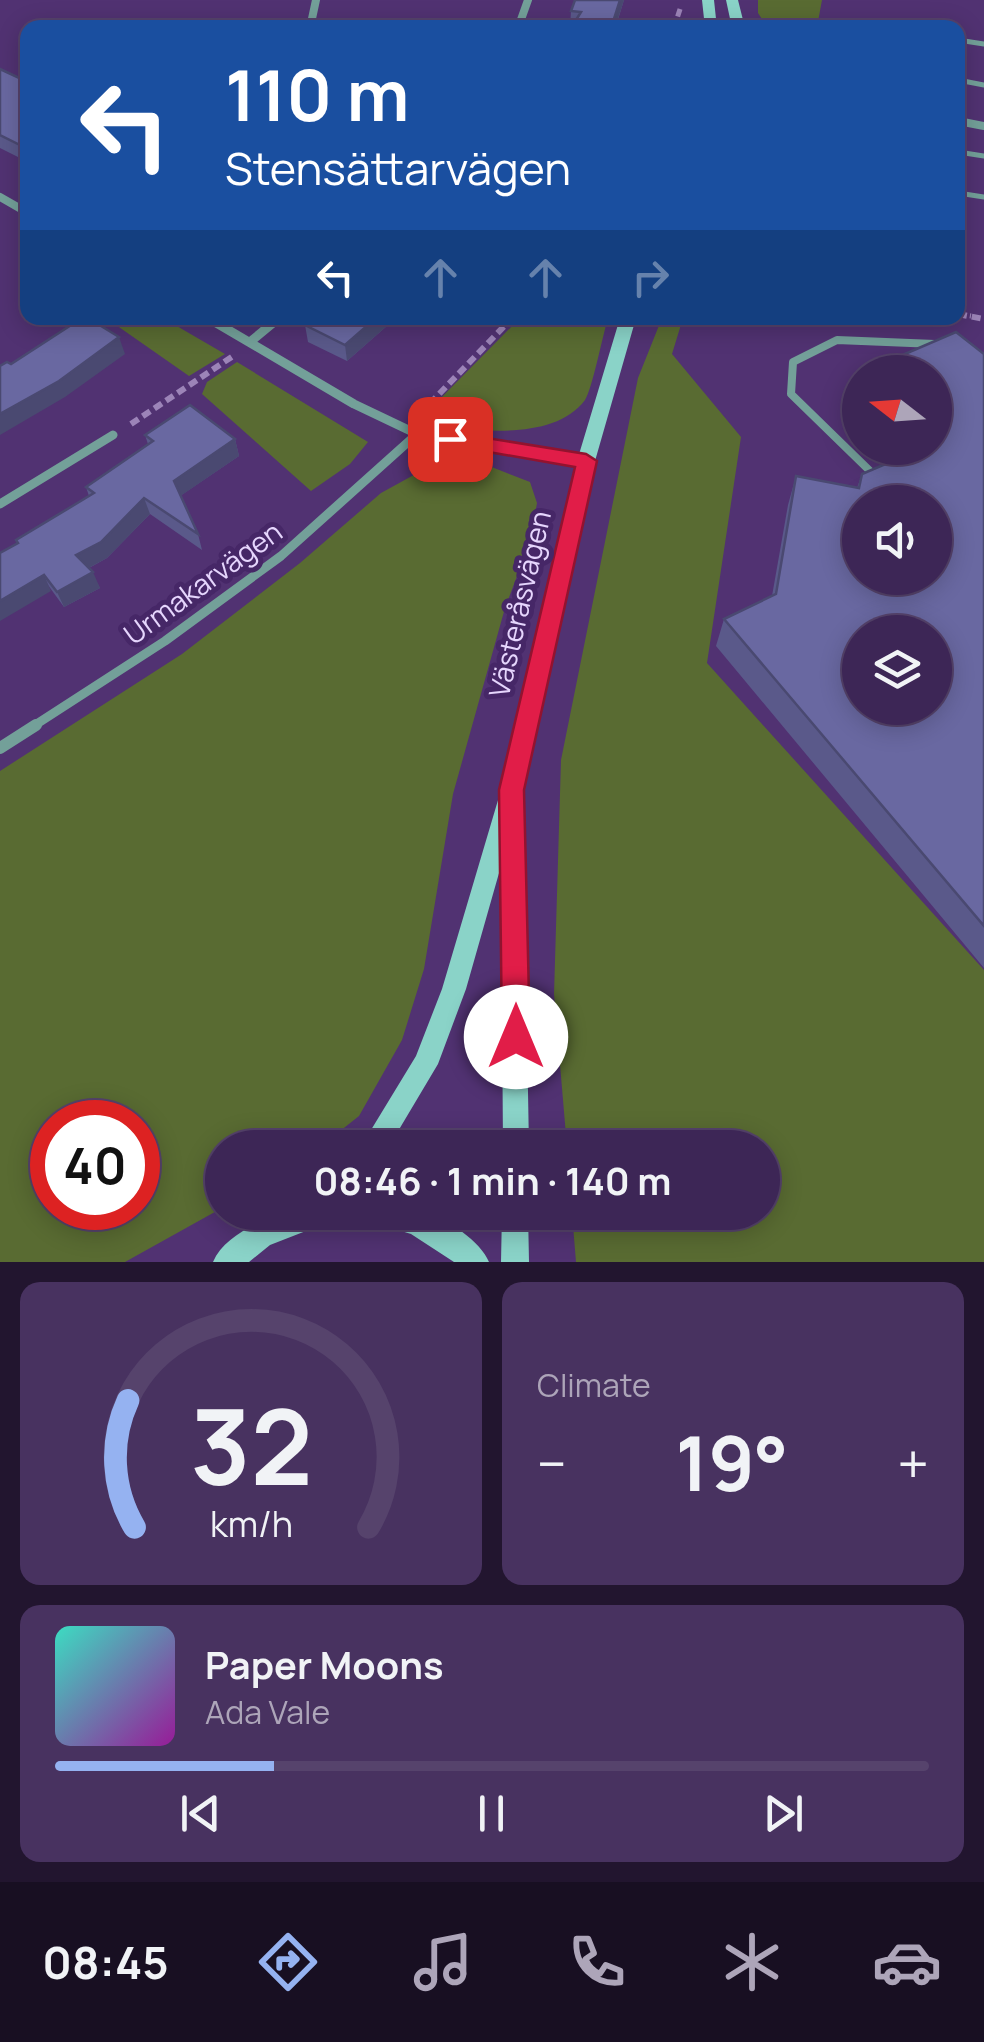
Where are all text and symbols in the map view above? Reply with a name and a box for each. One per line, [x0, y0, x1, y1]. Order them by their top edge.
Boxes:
text: 110 m [225, 46, 409, 142]
icon: left [60, 60, 190, 190]
text: Stensättarvägen [225, 137, 571, 199]
icon: left [308, 250, 363, 305]
icon: ahead [413, 250, 468, 305]
icon: ahead [518, 250, 573, 305]
icon: right [623, 250, 678, 305]
north arrow [842, 355, 952, 465]
map controls [842, 355, 952, 725]
pin [408, 397, 493, 482]
icon: arrive [423, 412, 478, 467]
button: sound [842, 485, 952, 595]
street label: Västeråsvägen [479, 507, 559, 701]
street label: Urmakarvägen [116, 512, 289, 652]
button: layers [842, 615, 952, 725]
position arrow [464, 985, 568, 1089]
speed limit sign: 40 [30, 1100, 160, 1230]
text: 08:46 · 1 min · 140 m [313, 1154, 672, 1206]
text: Climate [537, 1363, 651, 1407]
text: 32 [190, 1374, 312, 1516]
text: 19° [675, 1411, 789, 1514]
text: − [537, 1425, 567, 1501]
text: + [897, 1425, 929, 1501]
text: km/h [209, 1499, 293, 1548]
text: Paper Moons [205, 1638, 444, 1690]
text: Ada Vale [205, 1690, 330, 1734]
icon: previous [173, 1786, 228, 1841]
icon: pause [464, 1786, 519, 1841]
icon: next [756, 1786, 811, 1841]
icon: directions [253, 1927, 323, 1997]
icon: music [408, 1927, 478, 1997]
icon: phone [562, 1927, 632, 1997]
icon: climate [717, 1927, 787, 1997]
icon: car [872, 1927, 942, 1997]
text: 08:45 [42, 1931, 169, 1993]

